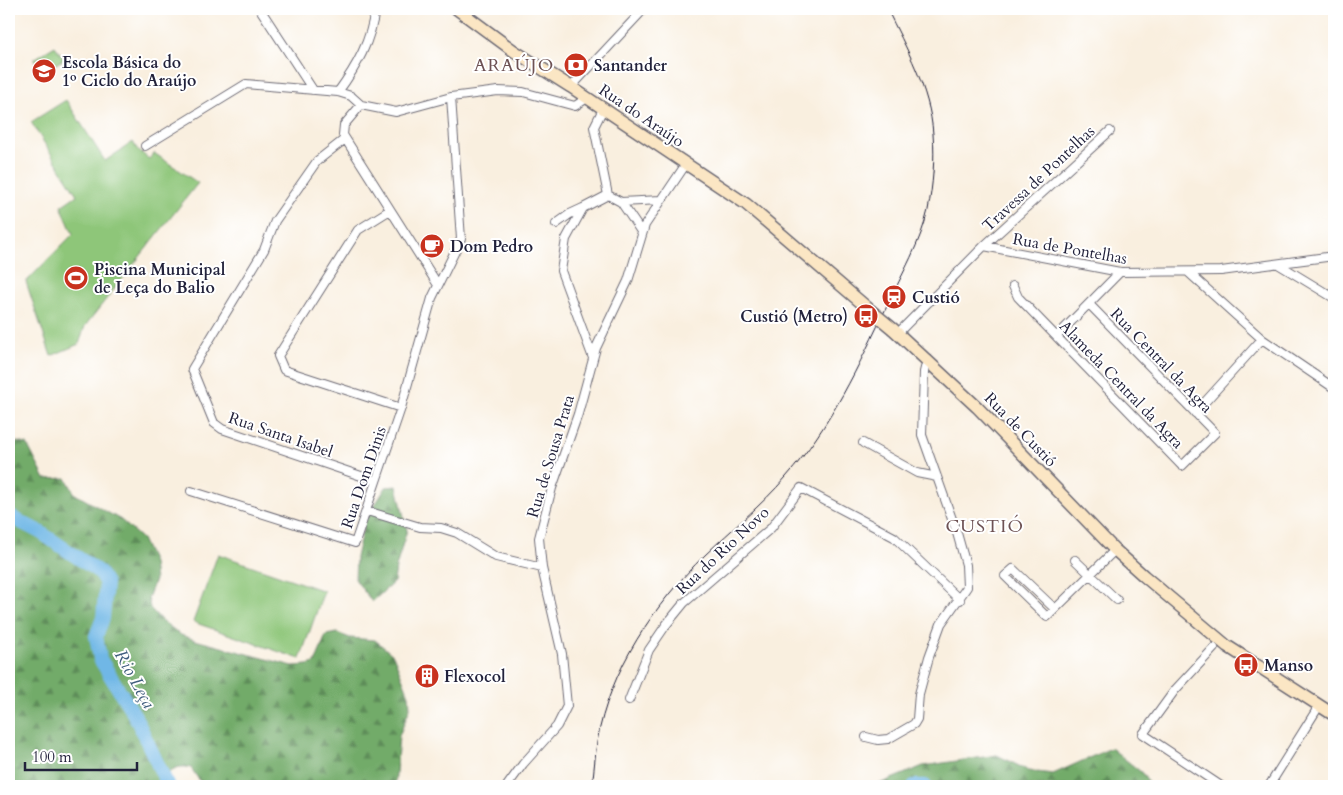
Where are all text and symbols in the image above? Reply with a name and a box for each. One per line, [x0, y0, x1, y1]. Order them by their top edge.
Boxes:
place label: Escola Básica do 1º Ciclo do Araújo [62, 52, 196, 92]
bank icon: Santander [563, 52, 589, 78]
district label: ARAÚJO [474, 53, 554, 78]
place label: Santander [594, 55, 667, 77]
school or university icon: Escola Básica do 1º Ciclo do Araújo [31, 58, 57, 84]
street label: Rua do Araújo [594, 79, 689, 153]
street label: Travessa de Pontelhas [978, 121, 1100, 237]
street label: Rua de Pontelhas [1011, 228, 1129, 270]
cafe icon: Dom Pedro [419, 233, 445, 259]
place label: Dom Pedro [450, 236, 533, 258]
place label: Piscina Municipal de Leça do Balio [94, 259, 226, 299]
sports icon: Piscina Municipal de Leça do Balio [63, 265, 89, 291]
station icon: Custió [881, 284, 907, 310]
place label: Custió [912, 287, 960, 309]
bus stop icon: Custió (Metro) [853, 303, 879, 329]
street label: Rua Central da Agra [1105, 303, 1217, 418]
place label: Custió (Metro) [740, 306, 848, 328]
street label: Alameda Central da Agra [1054, 316, 1188, 454]
street label: Rua de Custió [979, 388, 1062, 472]
street label: Rua de Sousa Prata [522, 392, 580, 520]
street label: Rua Santa Isabel [226, 407, 336, 463]
street label: Rua Dom Dinis [336, 423, 392, 531]
street label: Rua do Rio Novo [671, 501, 774, 600]
district label: CUSTIÓ [946, 514, 1022, 539]
water label: Rio Leça [108, 645, 161, 713]
bus stop icon: Manso [1233, 652, 1259, 678]
place label: Manso [1264, 655, 1313, 677]
building icon: Flexocol [414, 663, 440, 689]
place label: Flexocol [444, 666, 506, 688]
scale bar [25, 740, 138, 772]
text: 100 m [32, 747, 72, 767]

